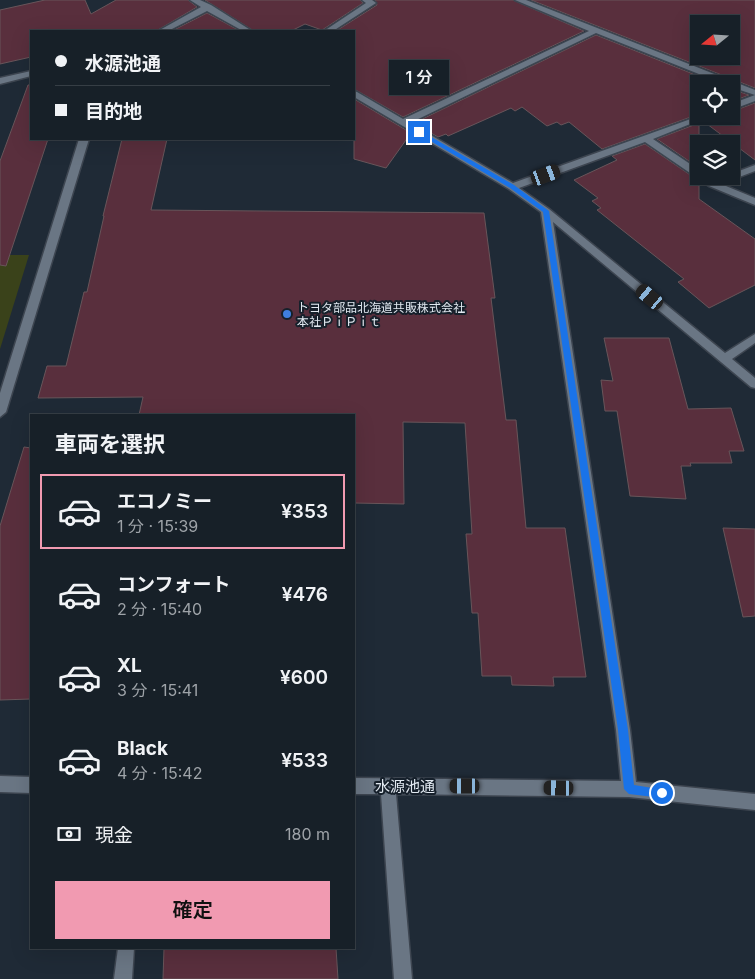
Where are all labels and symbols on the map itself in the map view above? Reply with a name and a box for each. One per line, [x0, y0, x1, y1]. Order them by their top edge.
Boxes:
north arrow [690, 15, 740, 65]
callout: 1 分 [389, 59, 449, 94]
route end [408, 121, 430, 143]
car [529, 163, 562, 187]
car [633, 282, 666, 312]
place label: トヨタ部品北海道共販株式会社 本社ＰｉＰｉｔ [297, 300, 465, 329]
marker: トヨタ部品北海道共販株式会社 本社ＰｉＰｉｔ [281, 308, 293, 320]
street label: 水源池通 [375, 777, 435, 796]
car [450, 779, 480, 794]
car [543, 780, 574, 796]
route start [651, 782, 673, 804]

